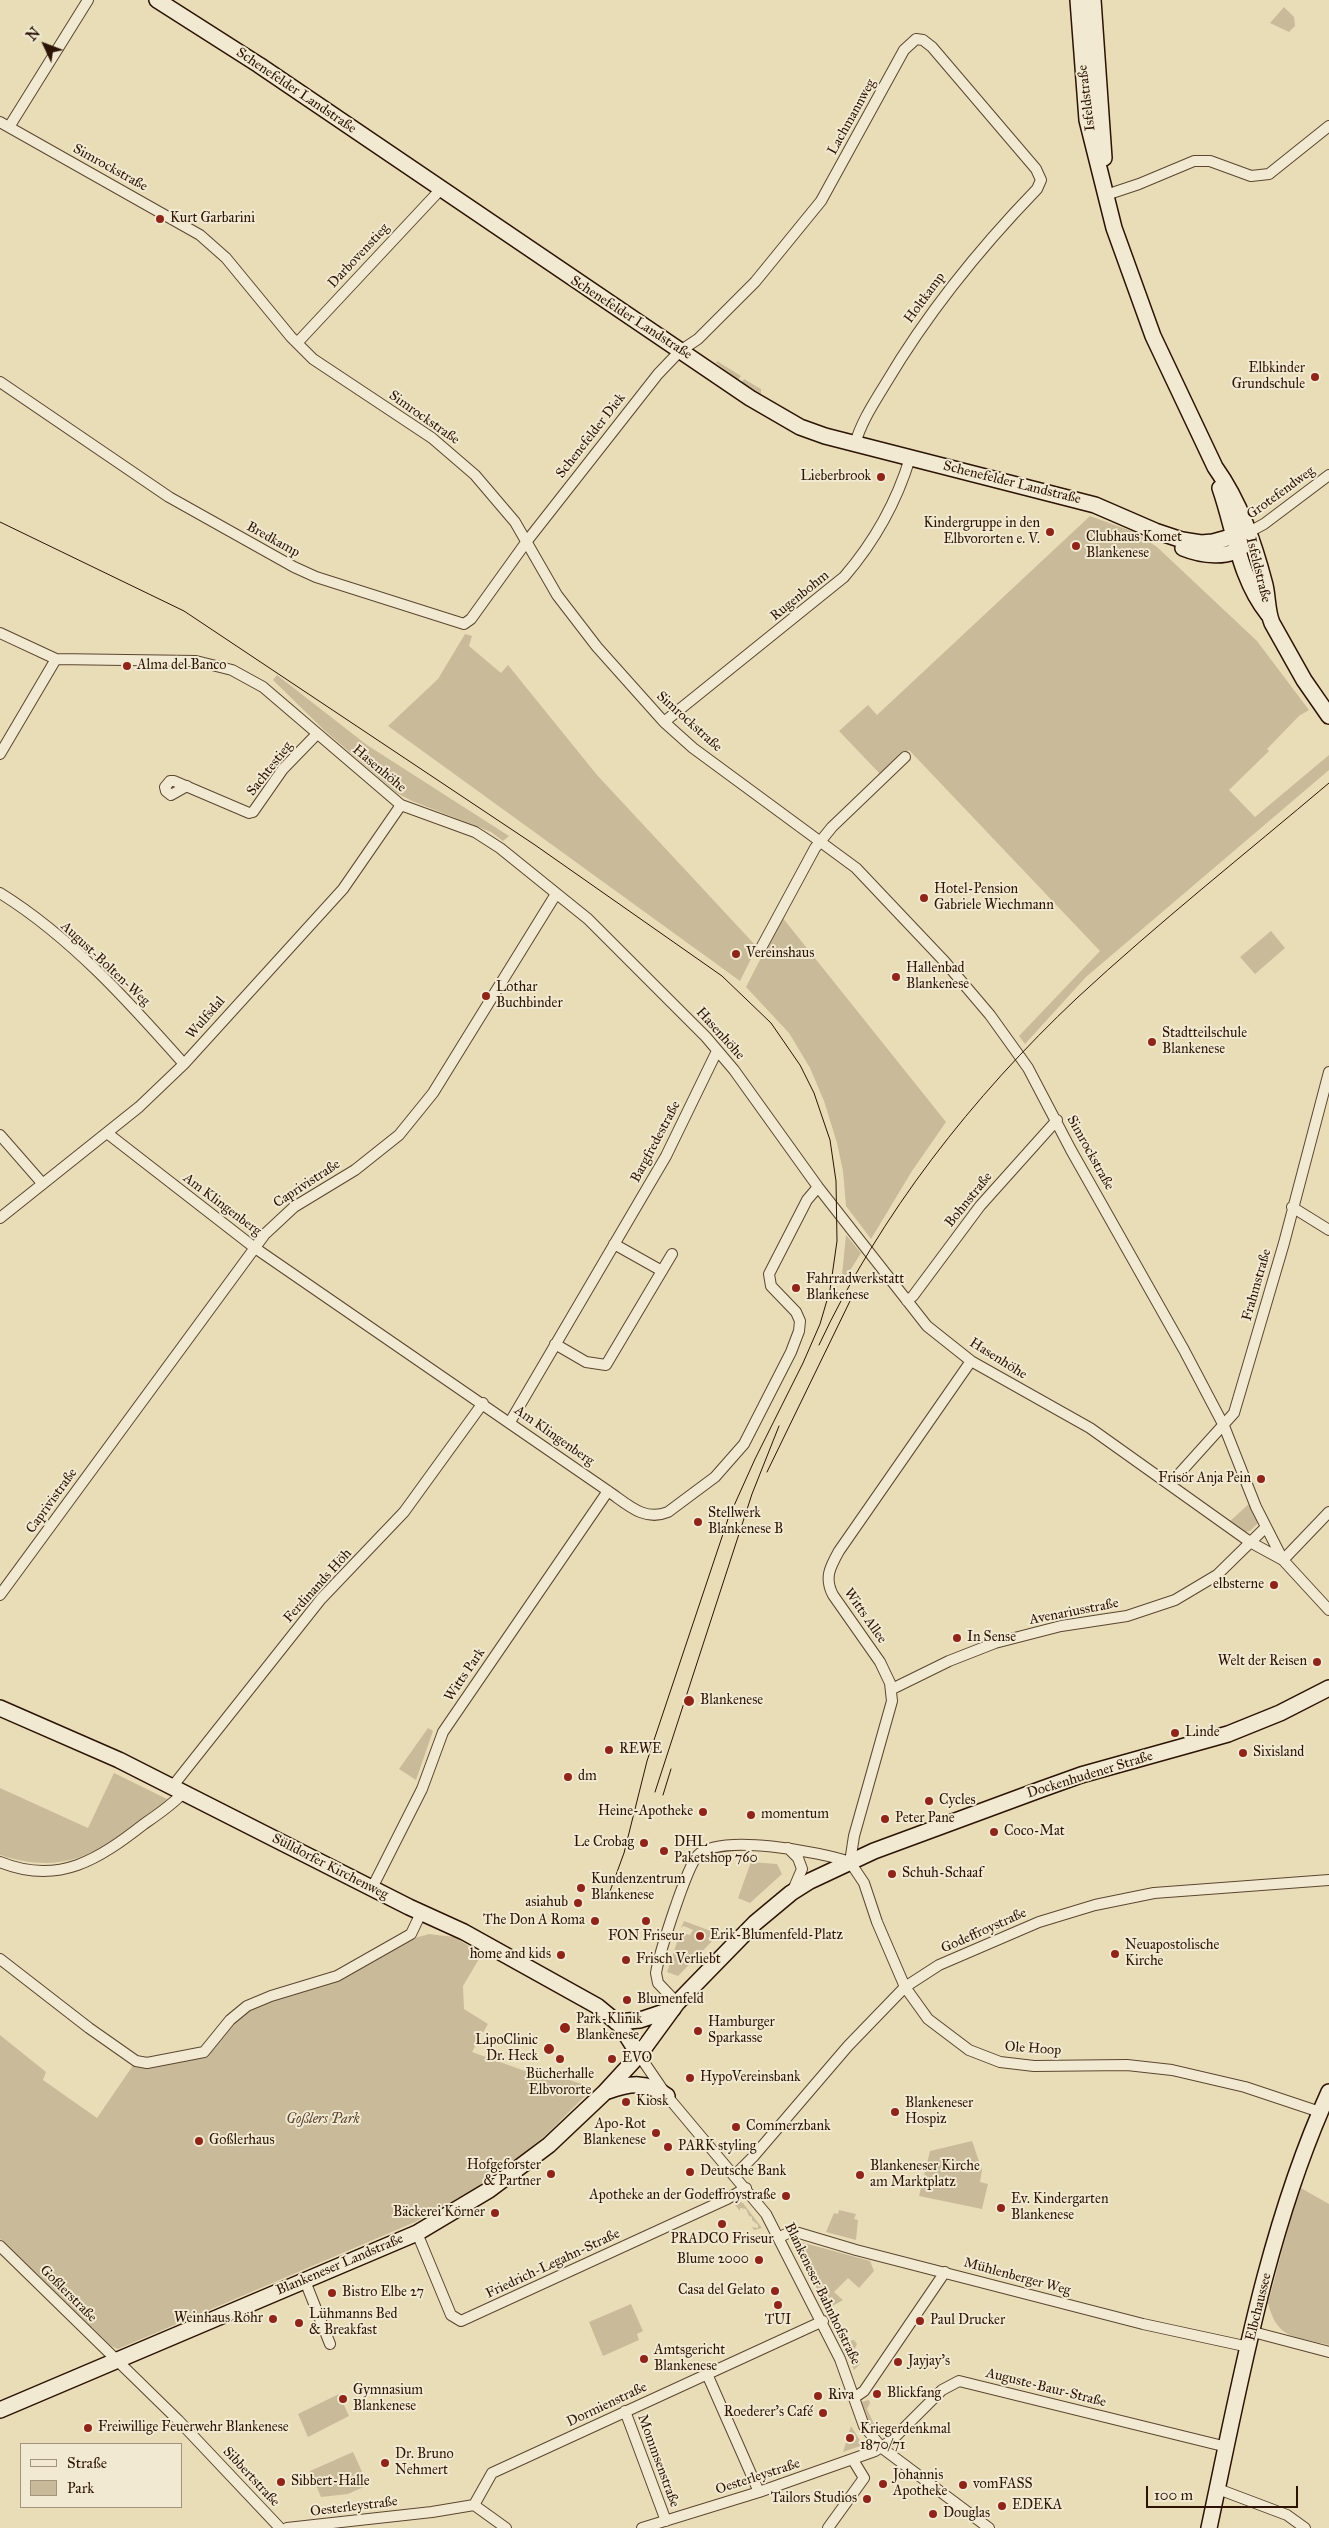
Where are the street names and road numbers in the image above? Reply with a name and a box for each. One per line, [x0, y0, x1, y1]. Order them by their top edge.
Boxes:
street label: Schenefelder Landstraße [233, 45, 359, 137]
street label: Isfeldstraße [1075, 64, 1099, 132]
street label: Lachmannweg [824, 76, 880, 158]
street label: Simrockstraße [70, 141, 150, 195]
street label: Darbovenstieg [325, 220, 393, 292]
street label: Holtkamp [901, 269, 949, 327]
street label: Schenefelder Landstraße [567, 272, 695, 364]
street label: Simrockstraße [385, 387, 463, 449]
street label: Schenefelder Diek [553, 390, 629, 482]
street label: Schenefelder Landstraße [941, 458, 1083, 508]
street label: Grotefendweg [1244, 463, 1318, 523]
street label: Bredkamp [243, 518, 303, 562]
street label: Isfeldstraße [1242, 536, 1274, 604]
street label: Rugenbohm [767, 567, 833, 625]
street label: Simrockstraße [653, 688, 725, 756]
street label: Sachtestieg [244, 738, 296, 800]
street label: Hasenhöhe [349, 742, 409, 796]
street label: August-Bolten-Weg [57, 918, 153, 1010]
street label: Wulfsdal [183, 993, 229, 1043]
street label: Hasenhöhe [692, 1004, 748, 1064]
street label: Bargfredestraße [627, 1098, 685, 1186]
street label: Simrockstraße [1063, 1113, 1117, 1193]
street label: Caprivistraße [270, 1156, 344, 1212]
street label: Bohnstraße [942, 1169, 996, 1231]
street label: Am Klingenberg [180, 1170, 264, 1240]
street label: Frahmstraße [1239, 1247, 1275, 1323]
street label: Hasenhöhe [966, 1335, 1030, 1383]
street label: Am Klingenberg [511, 1402, 597, 1470]
street label: Caprivistraße [23, 1465, 81, 1537]
street label: Ferdinands Höh [280, 1546, 356, 1626]
street label: Witts Allee [840, 1585, 890, 1647]
street label: Avenariusstraße [1028, 1595, 1120, 1629]
street label: Witts Park [441, 1645, 489, 1705]
street label: Dockenhudener Straße [1025, 1748, 1155, 1802]
street label: Sülldorfer Kirchenweg [269, 1830, 391, 1904]
street label: Godeffroystraße [939, 1905, 1029, 1957]
street label: Ole Hoop [1004, 2039, 1062, 2059]
street label: Blankeneser Bahnhofstraße [780, 2220, 864, 2368]
street label: Friedrich-Legahn-Straße [483, 2226, 623, 2302]
street label: Blankeneser Landstraße [274, 2231, 406, 2299]
street label: Mühlenberger Weg [962, 2255, 1072, 2299]
street label: Goßlerstraße [36, 2262, 100, 2326]
street label: Elbchaussee [1242, 2271, 1276, 2343]
street label: Auguste-Baur-Straße [984, 2365, 1108, 2411]
street label: Dormienstraße [564, 2379, 650, 2431]
street label: Mommsenstraße [633, 2412, 683, 2510]
street label: Sibbertstraße [219, 2444, 283, 2510]
street label: Oesterleystraße [714, 2455, 802, 2499]
street label: Oesterleystraße [309, 2493, 399, 2521]

